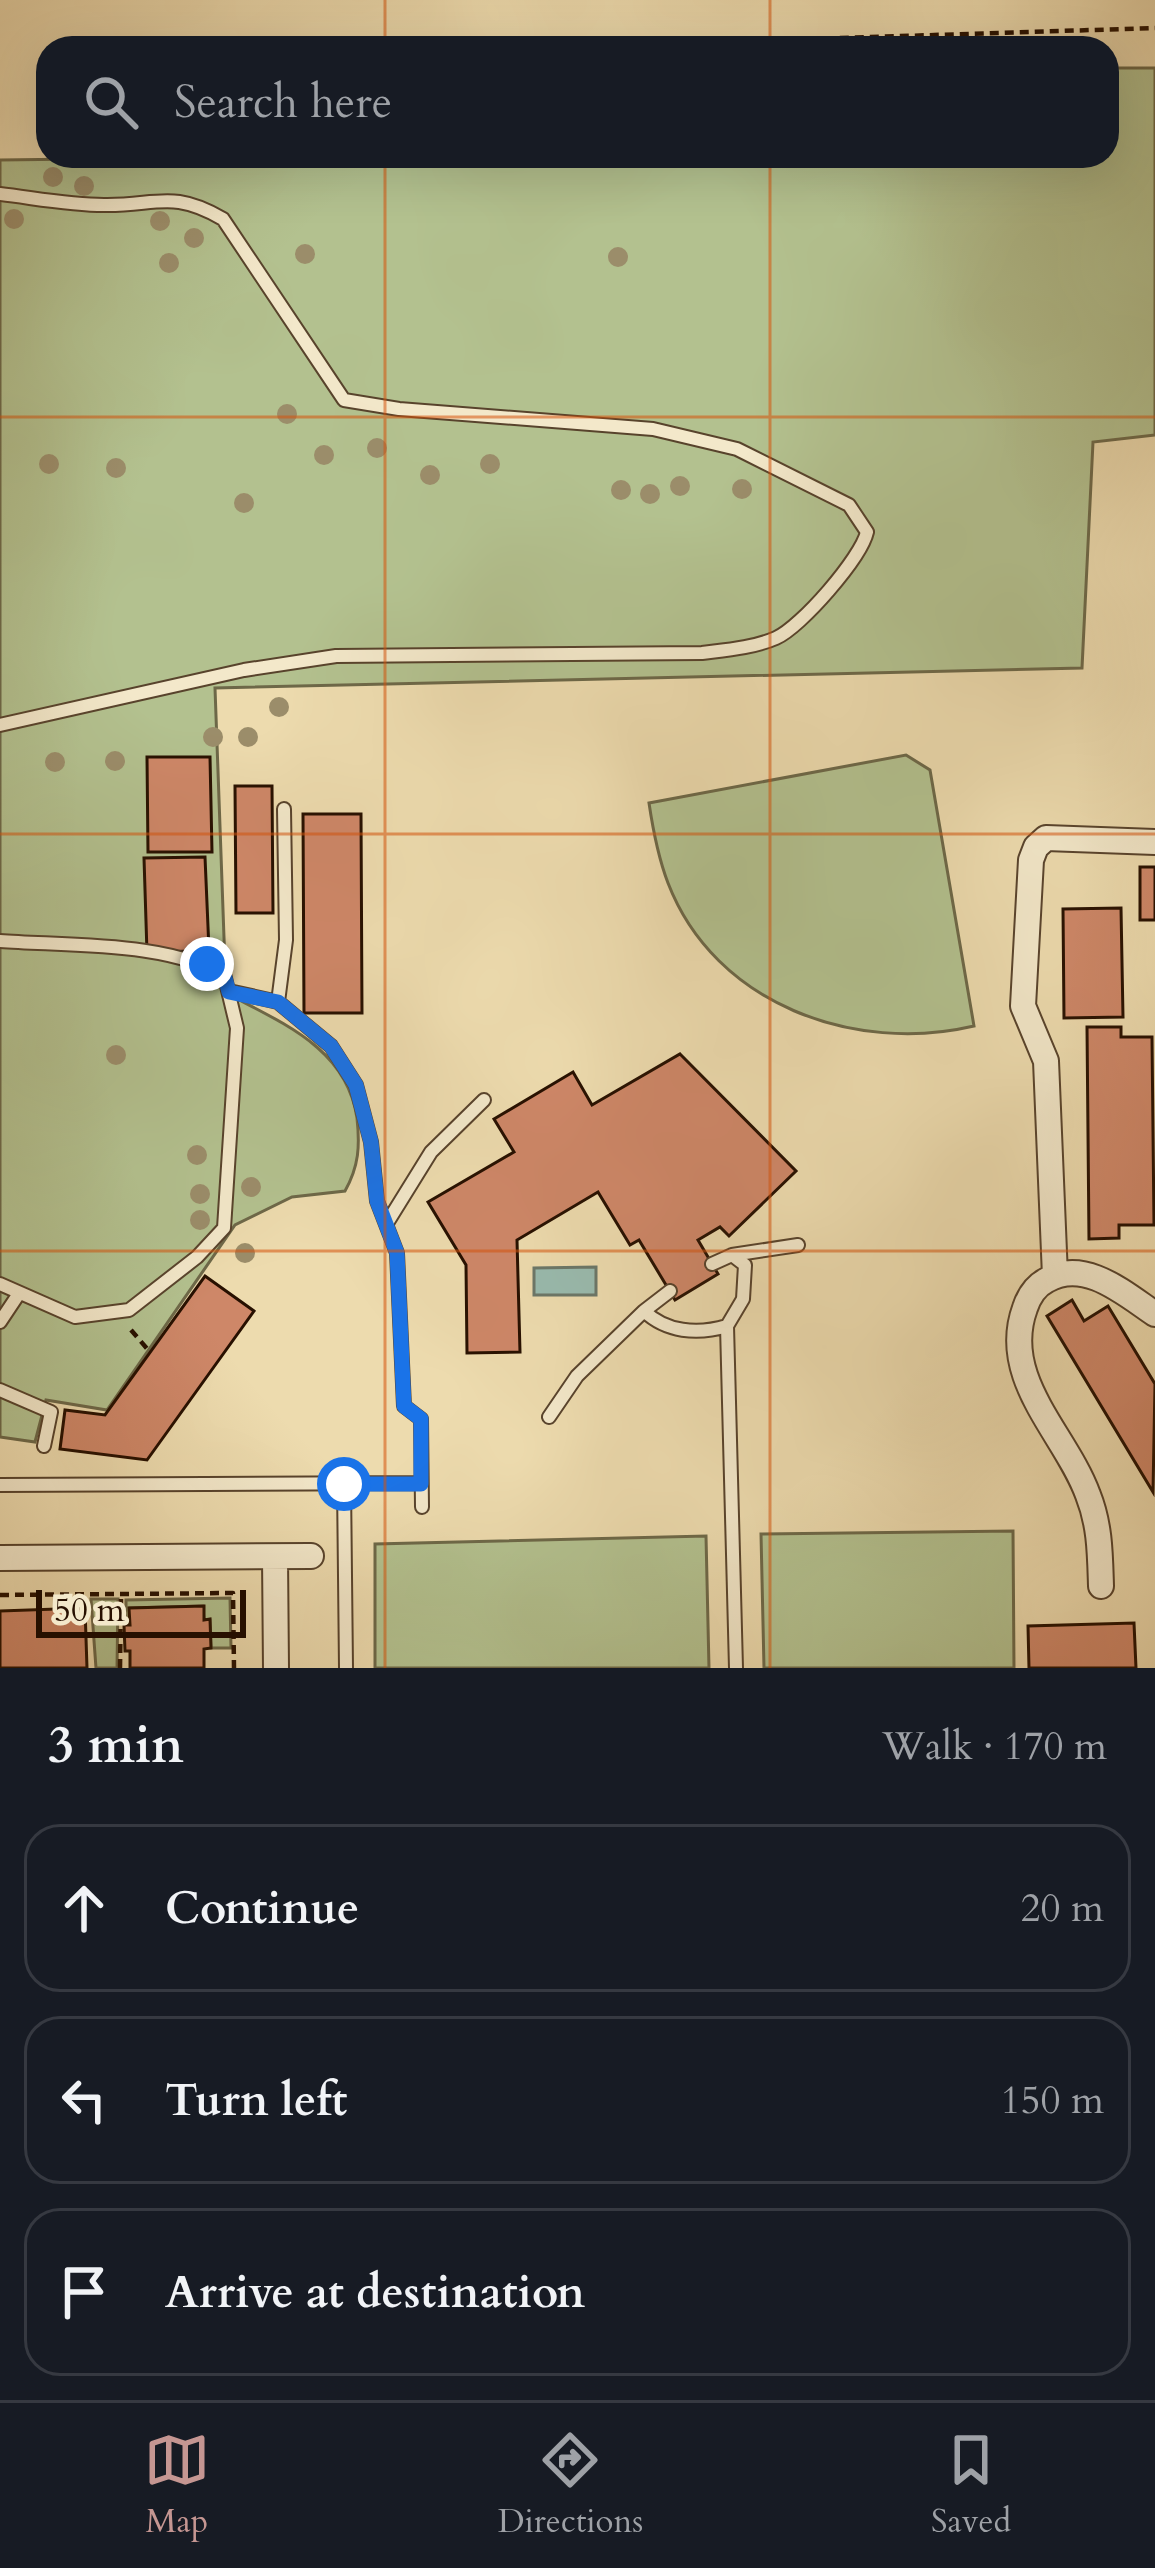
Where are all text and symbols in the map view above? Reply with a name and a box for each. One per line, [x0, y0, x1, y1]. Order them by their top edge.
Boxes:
search box [36, 36, 1119, 168]
icon: search [78, 69, 144, 135]
text: Search here [174, 72, 392, 133]
route end [180, 937, 234, 991]
route start [317, 1457, 371, 1511]
scale bar [36, 1584, 246, 1637]
text: 50 m [54, 1588, 125, 1633]
text: 3 min [48, 1711, 184, 1781]
text: Walk · 170 m [882, 1720, 1107, 1773]
icon: ahead [51, 1875, 117, 1941]
text: Continue [165, 1878, 359, 1939]
text: 20 m [1021, 1882, 1104, 1935]
icon: left [51, 2067, 117, 2133]
text: Turn left [165, 2070, 347, 2131]
text: 150 m [1001, 2074, 1104, 2127]
icon: arrive [51, 2259, 117, 2325]
text: Arrive at destination [165, 2262, 585, 2323]
tab: Map [144, 2427, 210, 2544]
tab: Directions [498, 2427, 643, 2544]
tab: Saved [931, 2427, 1011, 2544]

